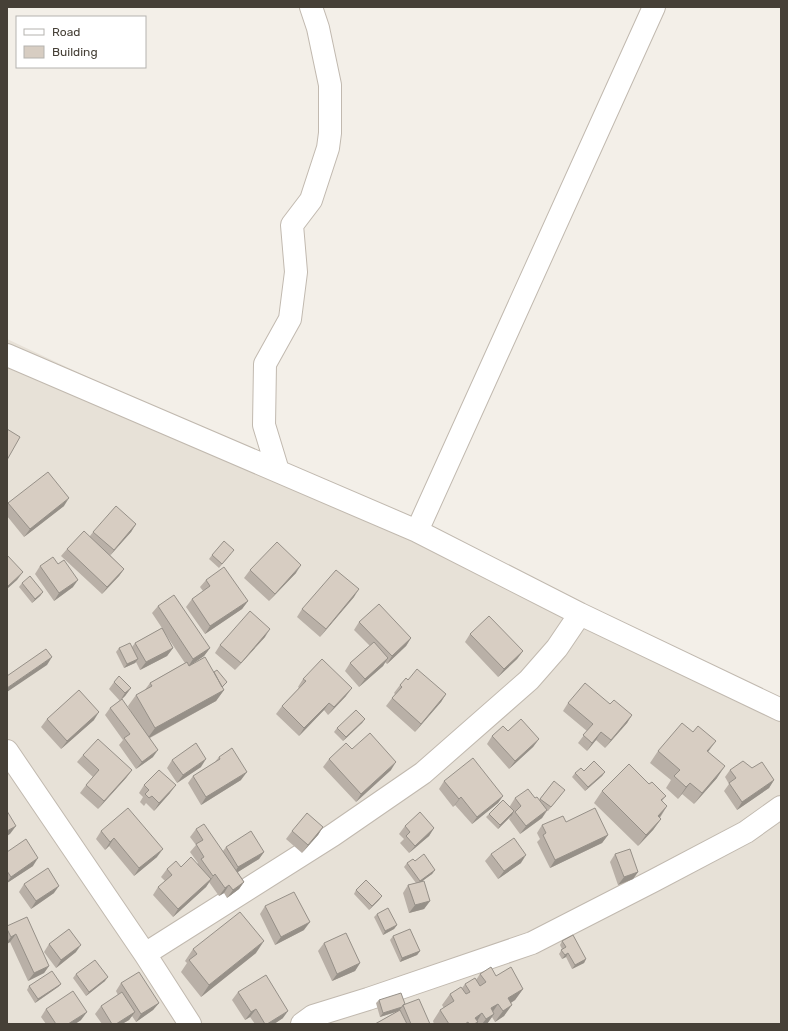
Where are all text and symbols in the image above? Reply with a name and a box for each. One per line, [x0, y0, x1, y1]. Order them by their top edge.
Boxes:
legend [16, 16, 146, 68]
text: Road [52, 25, 80, 39]
text: Building [52, 45, 98, 59]

